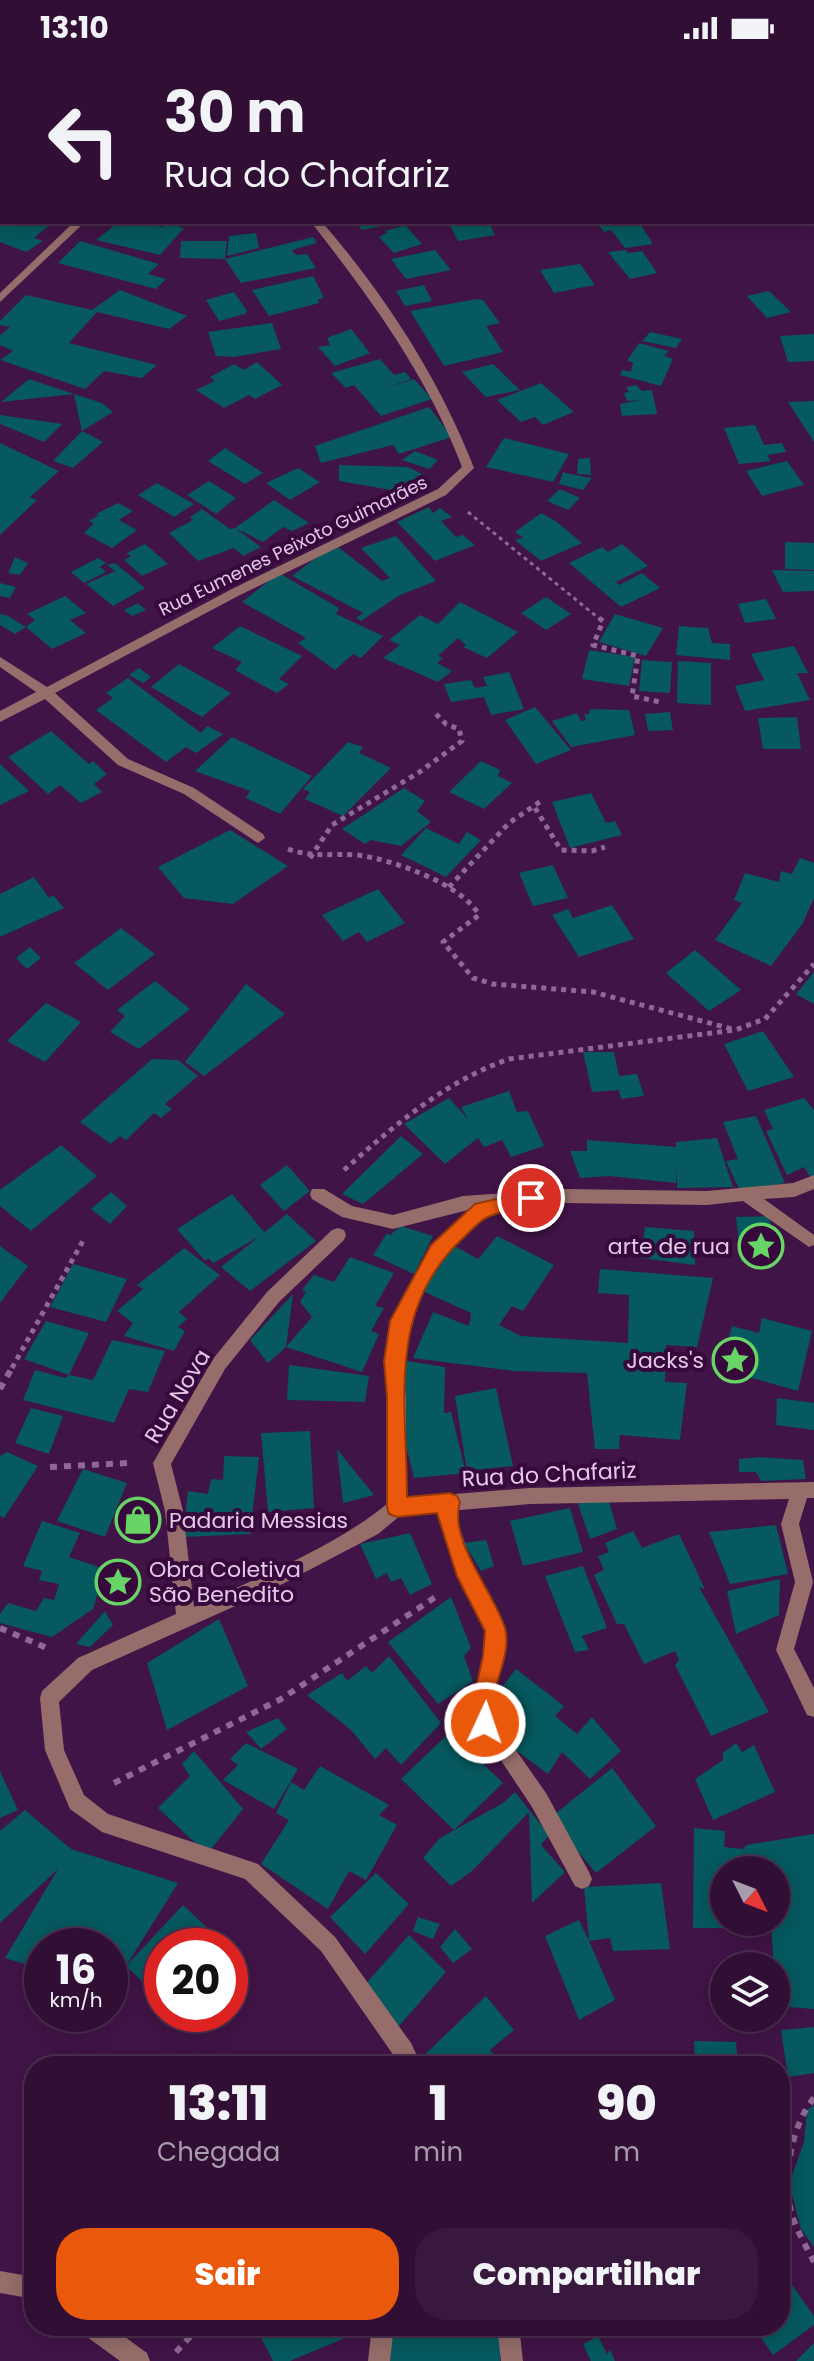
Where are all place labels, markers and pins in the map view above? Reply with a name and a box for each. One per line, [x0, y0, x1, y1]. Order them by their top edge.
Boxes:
pin [497, 1164, 565, 1232]
place icon: arte de rua [737, 1222, 785, 1270]
place label: arte de rua [608, 1231, 730, 1262]
place icon: Jacks's [711, 1336, 759, 1384]
place label: Jacks's [626, 1345, 704, 1376]
shop icon: Padaria Messias [114, 1496, 162, 1544]
place label: Padaria Messias [169, 1505, 348, 1536]
place label: Obra Coletiva São Benedito [149, 1554, 301, 1610]
place icon: Obra Coletiva São Benedito [94, 1558, 142, 1606]

